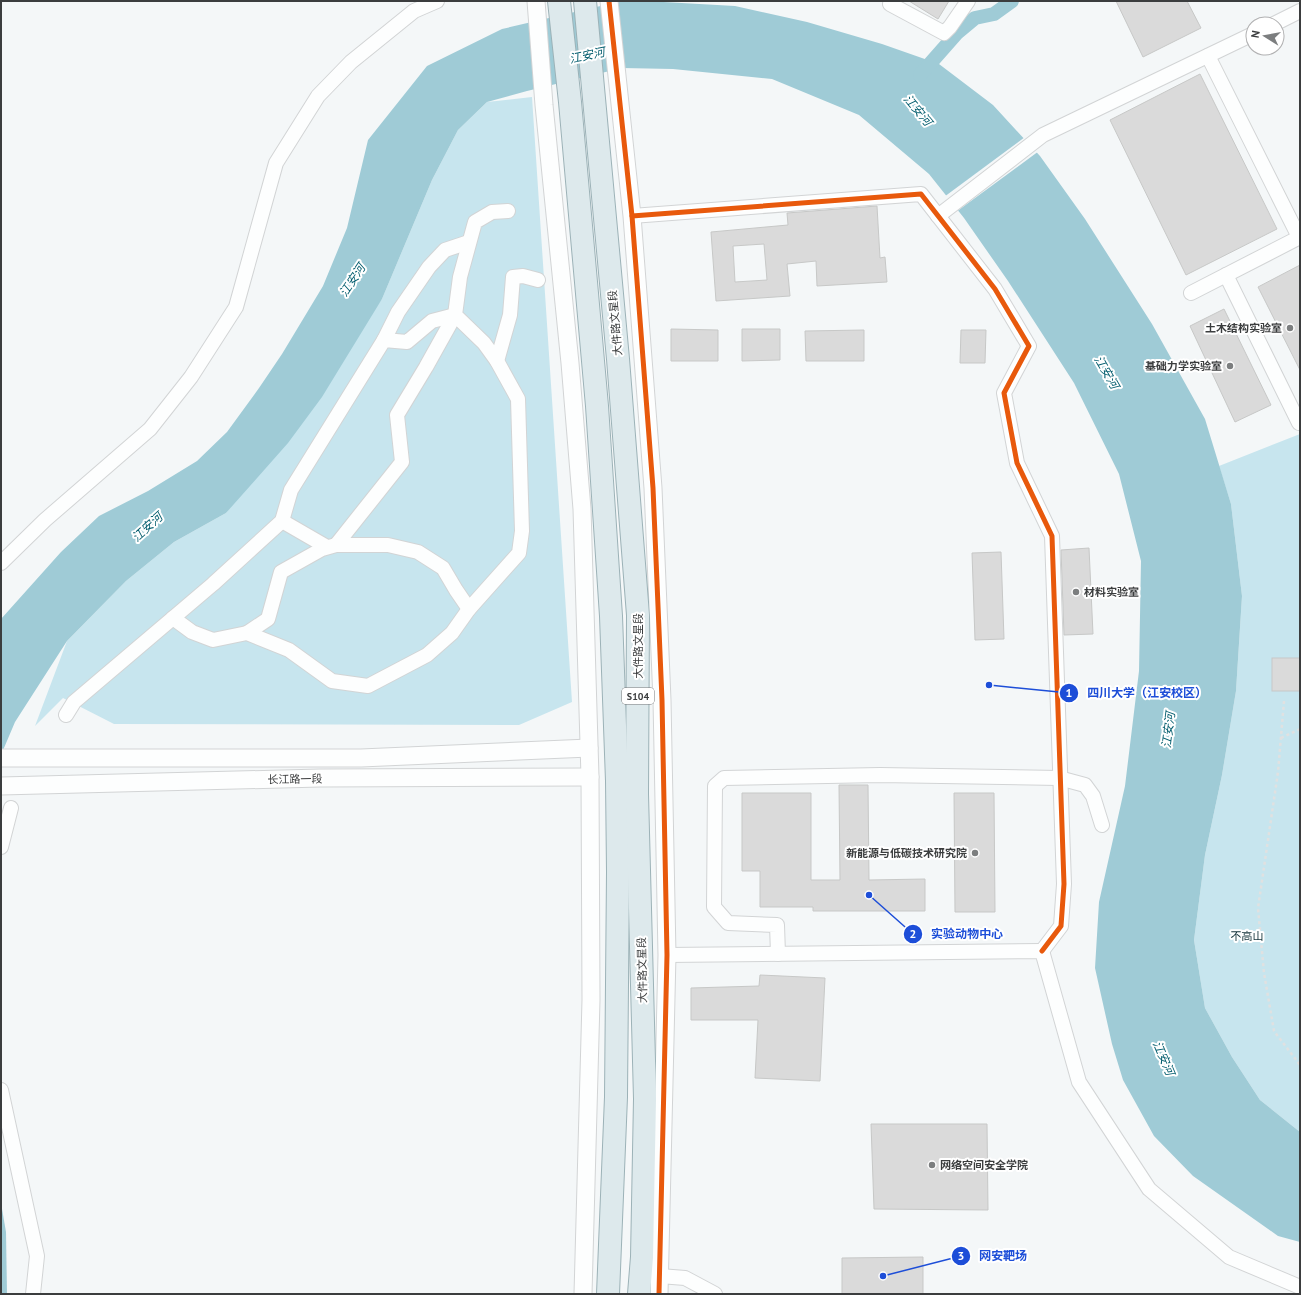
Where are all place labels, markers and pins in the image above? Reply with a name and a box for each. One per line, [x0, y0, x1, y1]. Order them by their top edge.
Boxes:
place label: 土木结构实验室 [1205, 321, 1282, 335]
marker: 土木结构实验室 [1285, 323, 1295, 333]
place label: 基础力学实验室 [1145, 359, 1222, 373]
marker: 基础力学实验室 [1225, 361, 1235, 371]
place label: 材料实验室 [1084, 585, 1139, 599]
marker: 材料实验室 [1071, 587, 1081, 597]
callout: 四川大学（江安校区） [1059, 681, 1215, 705]
place label: 新能源与低碳技术研究院 [846, 846, 967, 860]
marker: 新能源与低碳技术研究院 [970, 848, 980, 858]
callout: 实验动物中心 [903, 922, 1011, 946]
place label: 网络空间安全学院 [940, 1158, 1028, 1172]
marker: 网络空间安全学院 [927, 1160, 937, 1170]
callout: 网安靶场 [951, 1244, 1035, 1268]

